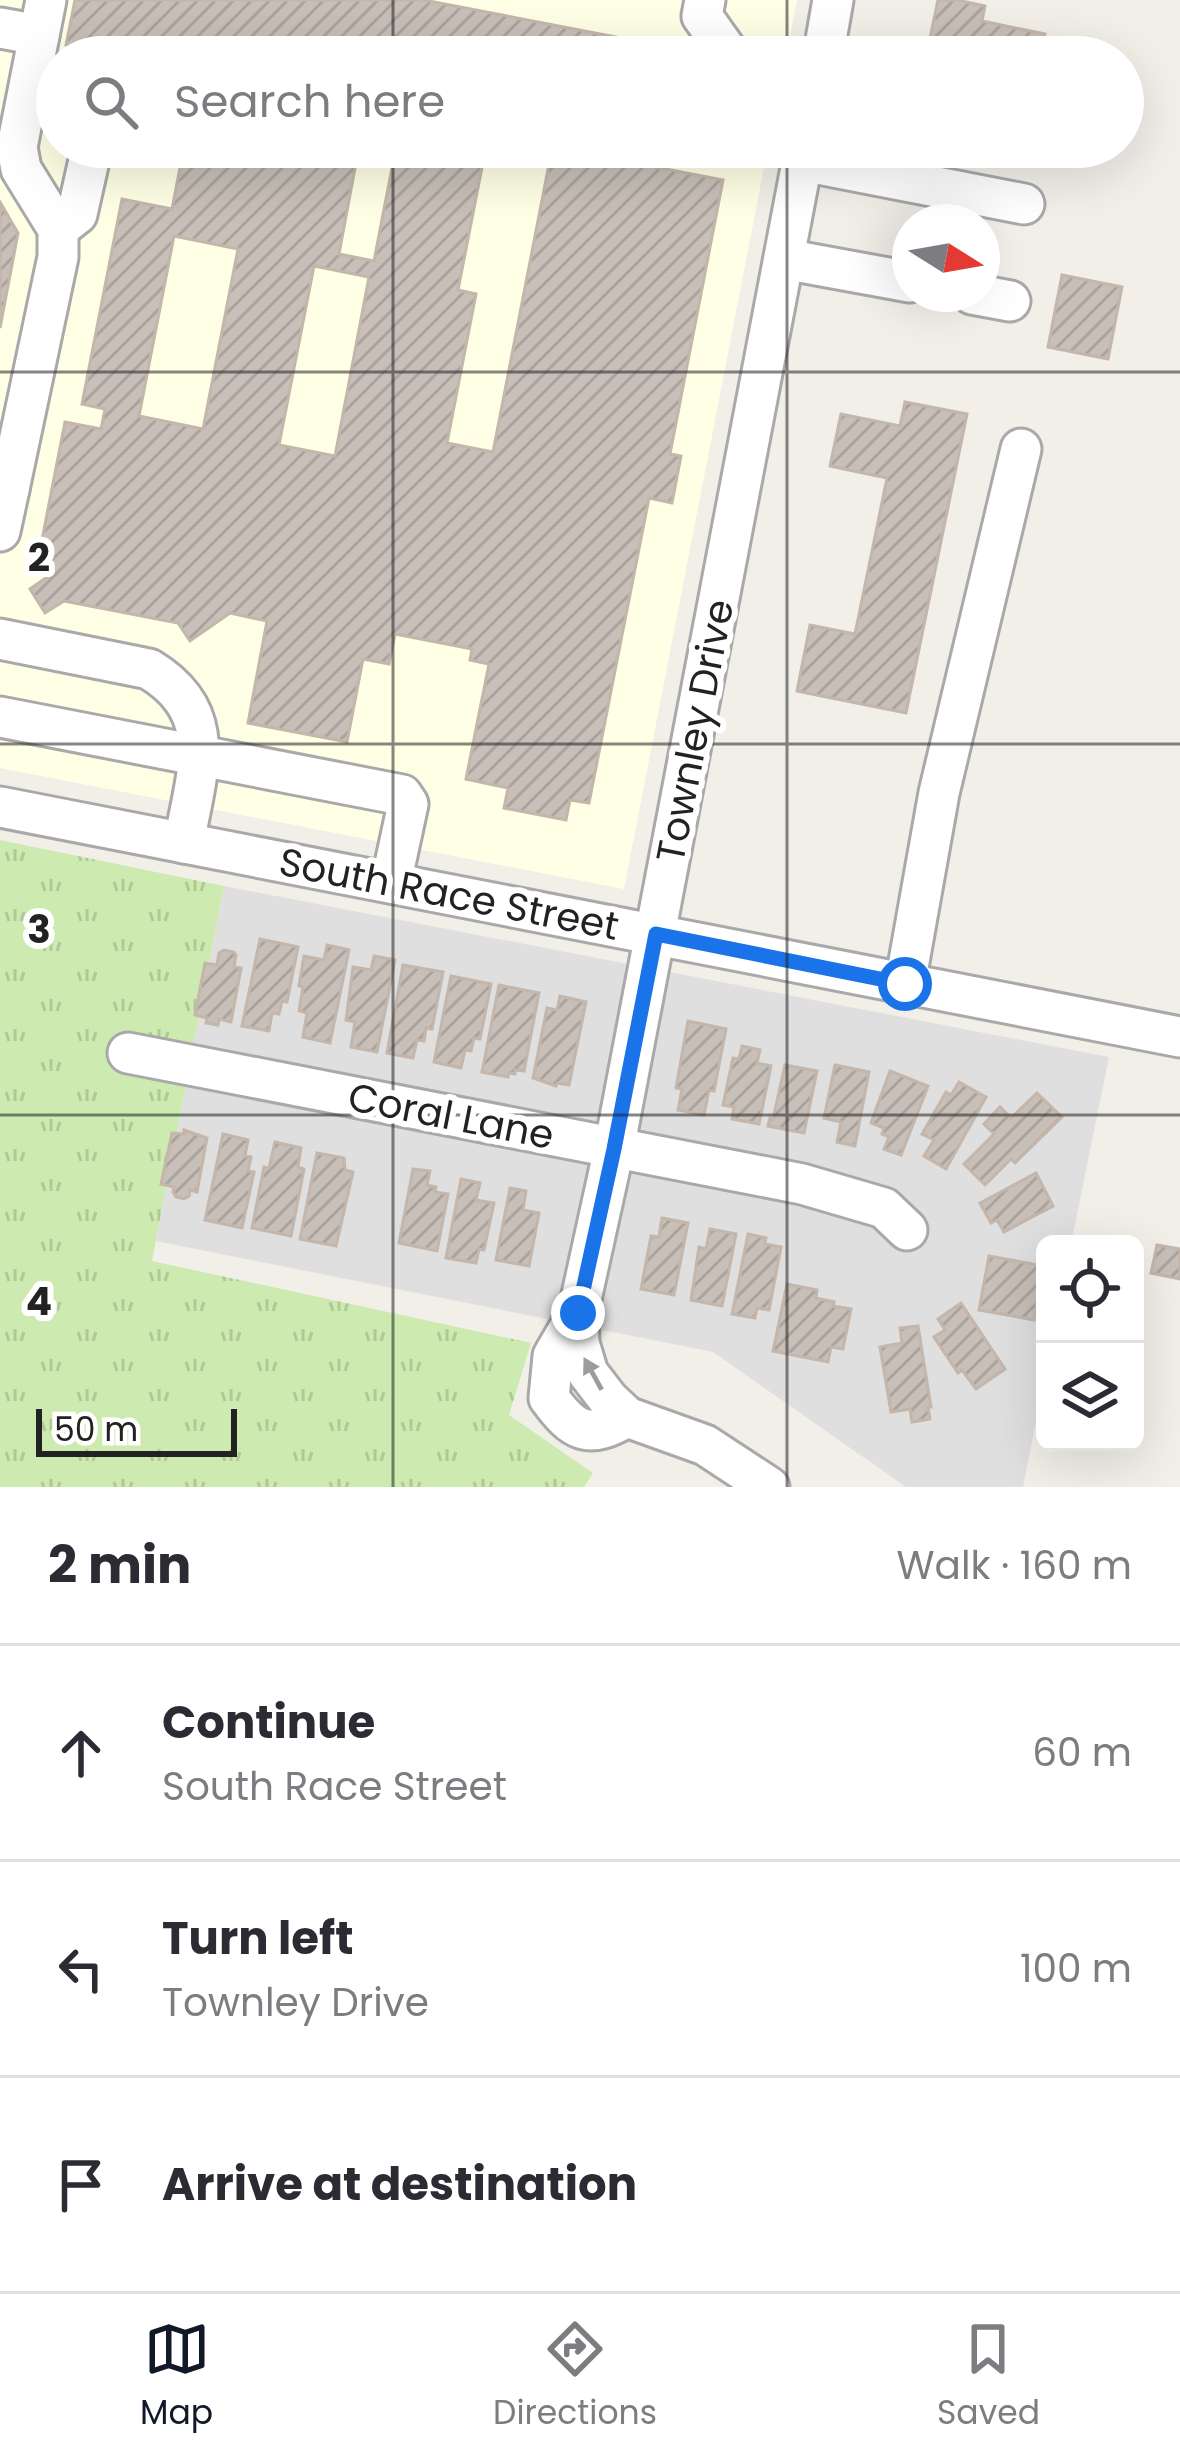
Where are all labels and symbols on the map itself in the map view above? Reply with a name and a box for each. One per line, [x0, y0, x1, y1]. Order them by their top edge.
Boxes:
north arrow [892, 204, 1000, 312]
text: 2 [28, 530, 50, 585]
street label: Townley Drive [643, 595, 747, 867]
street label: South Race Street [274, 834, 624, 954]
text: 3 [27, 902, 51, 957]
route start [878, 957, 932, 1011]
street label: Coral Lane [343, 1069, 559, 1163]
text: 4 [26, 1274, 52, 1329]
route end [551, 1286, 605, 1340]
one-way arrow [583, 1357, 604, 1391]
scale bar [36, 1403, 237, 1456]

